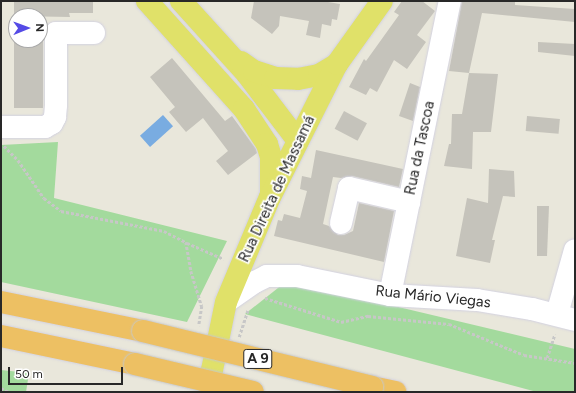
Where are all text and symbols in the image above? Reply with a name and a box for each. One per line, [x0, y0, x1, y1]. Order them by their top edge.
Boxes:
north arrow [8, 8, 48, 48]
text: N [33, 23, 46, 32]
street label: Rua da Tascoa [401, 99, 439, 197]
street label: Rua Direita de Massamá [235, 113, 319, 265]
street label: Rua Mário Viegas [374, 282, 492, 312]
road number: A 9 [243, 347, 273, 371]
scale bar [10, 359, 125, 385]
text: 50 m [15, 367, 43, 381]

